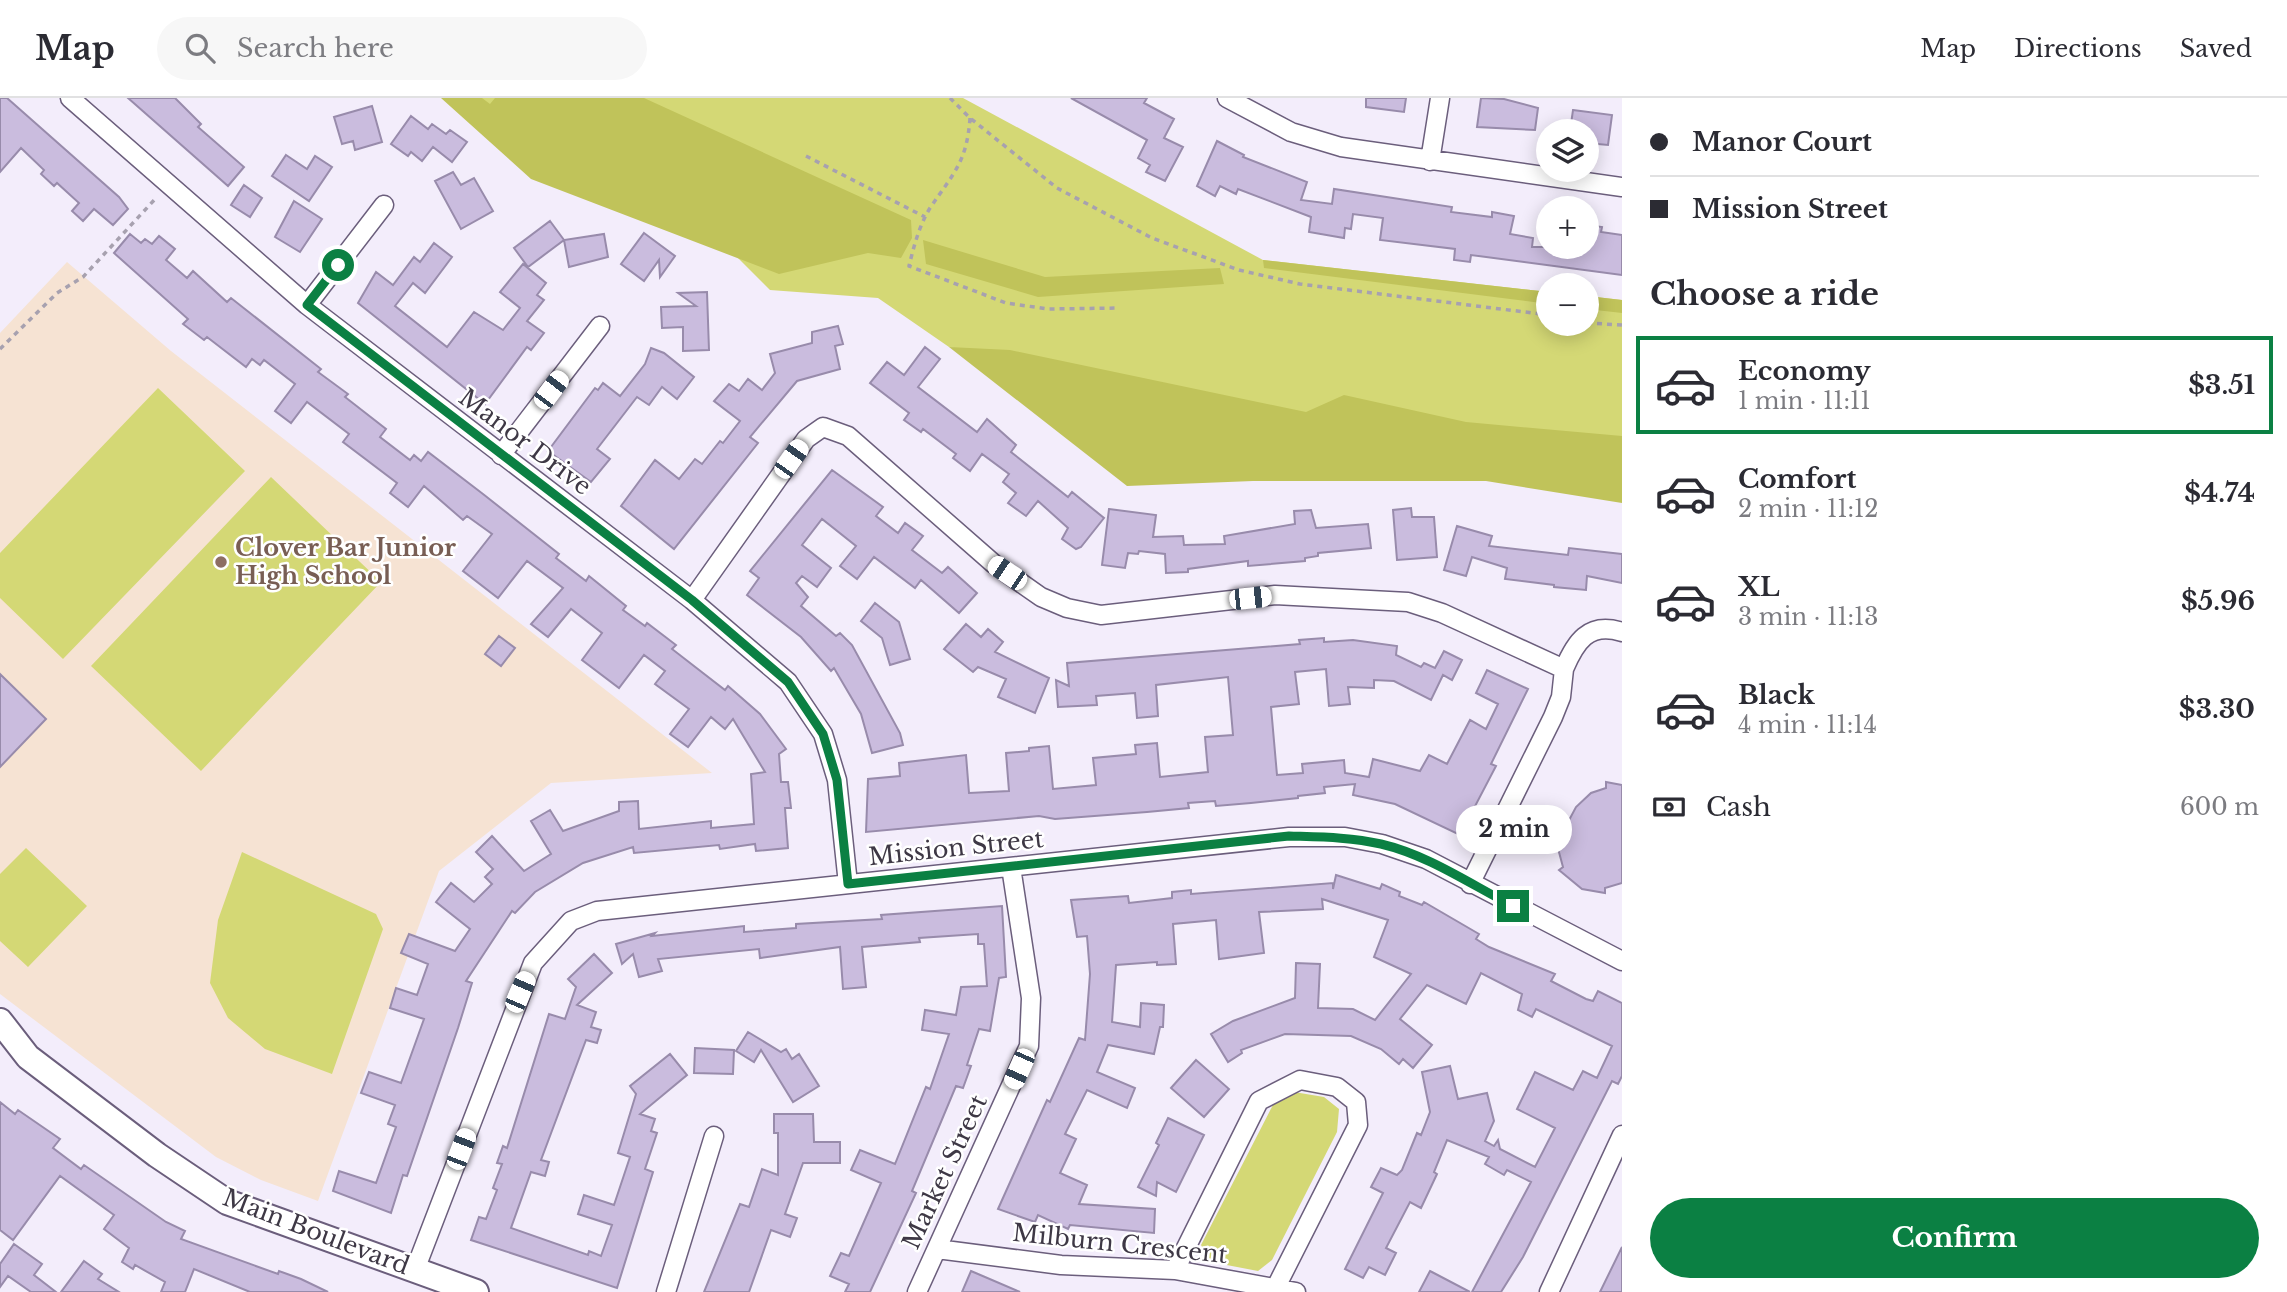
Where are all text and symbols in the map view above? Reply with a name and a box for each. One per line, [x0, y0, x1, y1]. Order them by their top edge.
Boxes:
search box [157, 17, 647, 80]
text: Map [35, 28, 115, 69]
icon: search [181, 29, 219, 67]
text: Search here [237, 32, 394, 64]
text: Map [1920, 34, 1976, 63]
text: Directions [2014, 34, 2142, 63]
text: Saved [2180, 34, 2252, 63]
map controls [1536, 119, 1599, 336]
button: layers [1536, 119, 1599, 182]
text: Manor Court [1692, 126, 1872, 158]
text: Mission Street [1692, 193, 1888, 225]
button: + [1536, 196, 1599, 259]
route start [322, 249, 354, 281]
button: − [1536, 273, 1599, 336]
text: Choose a ride [1650, 274, 1879, 314]
icon: car [1654, 354, 1717, 417]
text: Economy [1738, 355, 1871, 387]
car [530, 367, 573, 413]
text: $3.51 [2188, 369, 2255, 401]
street label: Manor Drive [453, 382, 597, 501]
text: 1 min · 11:11 [1738, 387, 1871, 415]
car [771, 436, 812, 482]
icon: car [1654, 462, 1717, 525]
text: Comfort [1738, 463, 1856, 495]
text: $4.74 [2184, 477, 2255, 509]
text: 2 min · 11:12 [1738, 495, 1878, 523]
place label: Clover Bar Junior High School [235, 533, 456, 590]
car [984, 553, 1031, 593]
marker: Clover Bar Junior High School [213, 554, 229, 570]
icon: car [1654, 570, 1717, 633]
text: XL [1738, 571, 1780, 603]
car [1229, 585, 1272, 611]
text: $5.96 [2181, 585, 2255, 617]
text: 3 min · 11:13 [1738, 603, 1878, 631]
icon: car [1654, 678, 1717, 741]
text: Black [1738, 679, 1815, 711]
text: $3.30 [2179, 693, 2255, 725]
text: 4 min · 11:14 [1738, 711, 1877, 739]
icon: cash [1650, 788, 1688, 826]
text: Cash [1706, 791, 1771, 823]
text: 600 m [2180, 793, 2259, 821]
callout: 2 min [1455, 804, 1571, 854]
text: 2 min [1478, 815, 1550, 843]
street label: Mission Street [867, 824, 1045, 871]
route end [1497, 890, 1529, 922]
car [503, 969, 538, 1015]
car [1001, 1046, 1038, 1092]
street label: Market Street [896, 1090, 993, 1253]
car [444, 1126, 479, 1172]
street label: Main Boulevard [219, 1183, 414, 1280]
button: Confirm [1650, 1198, 2259, 1278]
street label: Milburn Crescent [1011, 1218, 1229, 1269]

